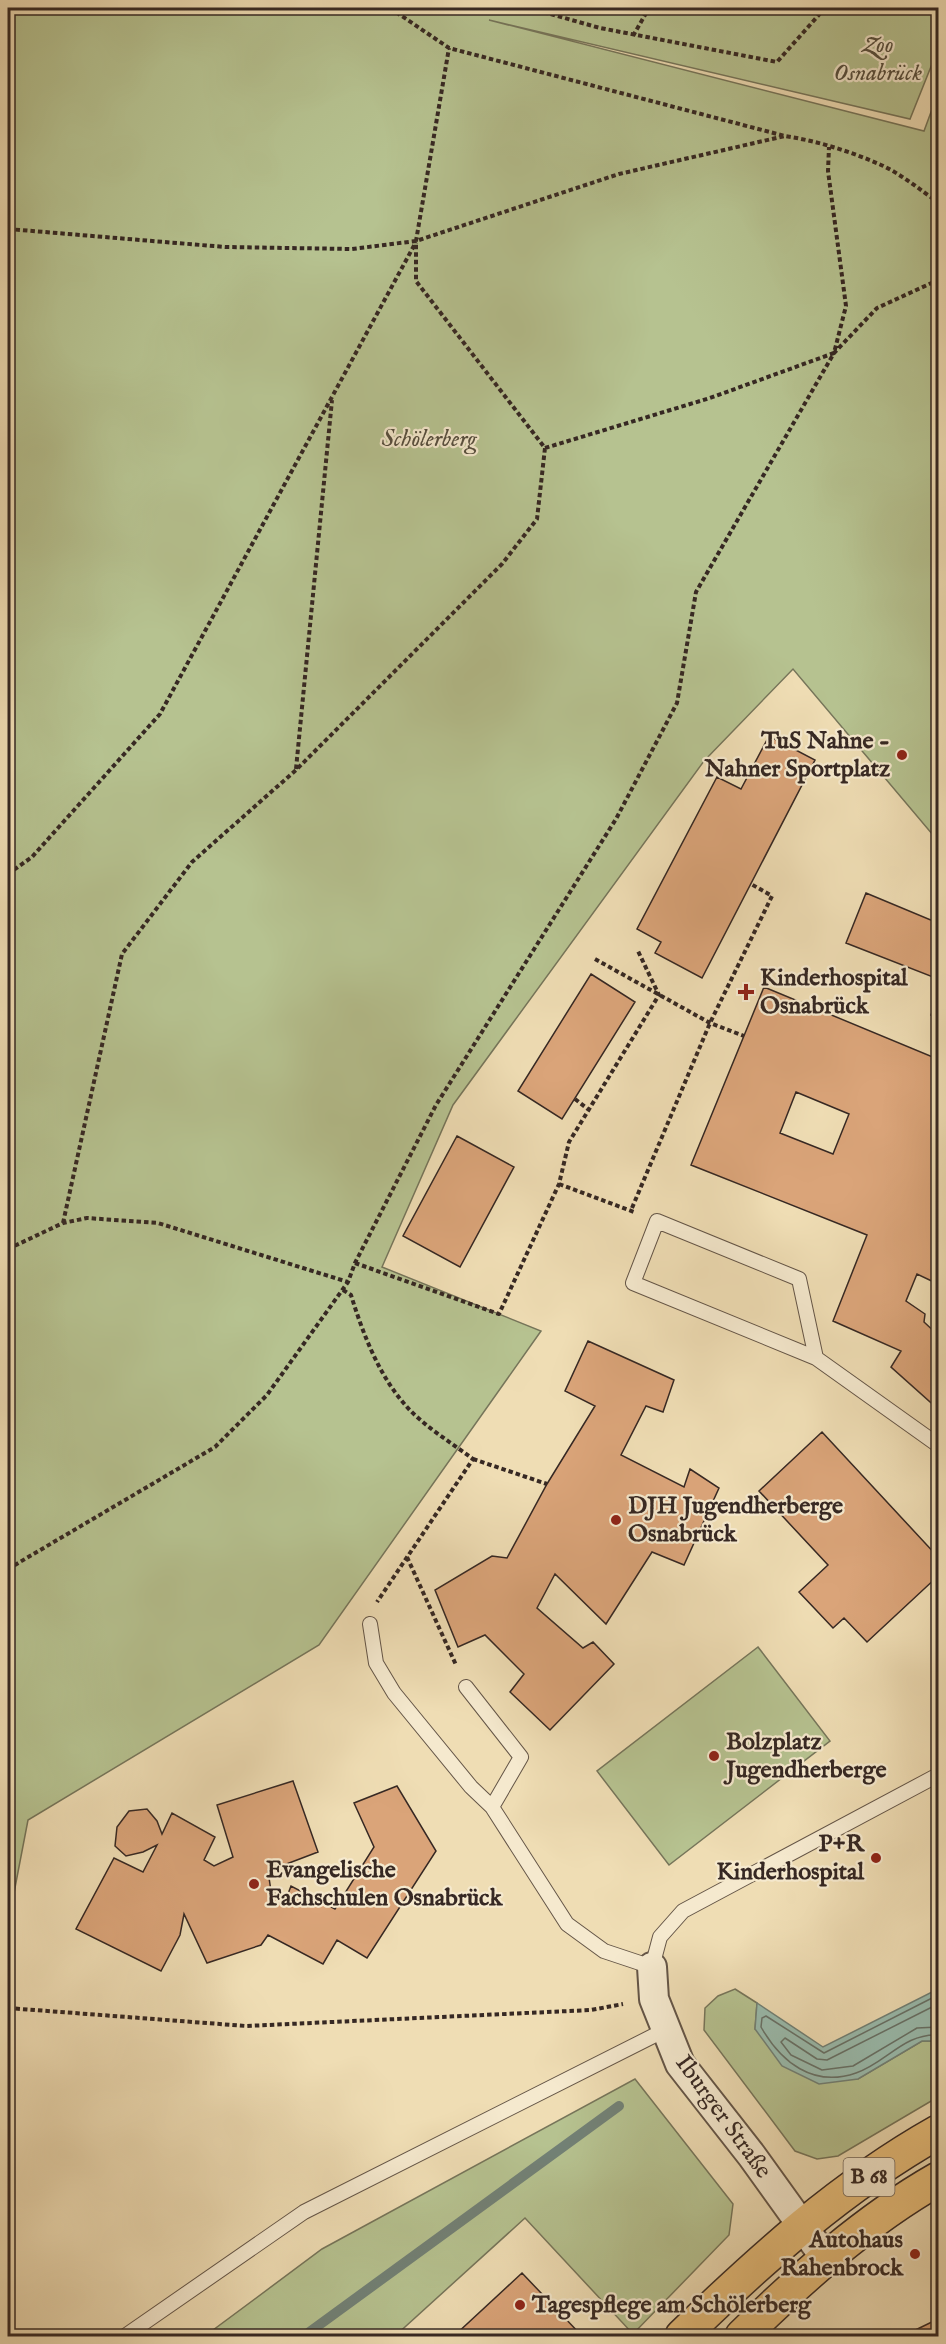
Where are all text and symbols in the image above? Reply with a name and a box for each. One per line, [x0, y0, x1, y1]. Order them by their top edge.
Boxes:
park label: Zoo Osnabrück [834, 30, 923, 89]
park label: Schölerberg [382, 424, 477, 455]
place label: TuS Nahne - Nahner Sportplatz [703, 726, 890, 785]
marker: TuS Nahne - Nahner Sportplatz [895, 748, 909, 762]
place label: Kinderhospital Osnabrück [760, 963, 908, 1022]
marker: Kinderhospital Osnabrück [737, 983, 755, 1001]
place label: DJH Jugendherberge Osnabrück [628, 1491, 843, 1550]
marker: DJH Jugendherberge Osnabrück [609, 1513, 623, 1527]
place label: Bolzplatz Jugendherberge [723, 1727, 886, 1786]
marker: Bolzplatz Jugendherberge [707, 1749, 721, 1763]
place label: P+R Kinderhospital [716, 1829, 866, 1888]
marker: P+R Kinderhospital [869, 1851, 883, 1865]
place label: Evangelische Fachschulen Osnabrück [266, 1855, 503, 1914]
marker: Evangelische Fachschulen Osnabrück [247, 1877, 261, 1891]
street label: Iburger Straße [668, 2049, 778, 2185]
road number: B 68 [844, 2158, 894, 2196]
place label: Autohaus Rahenbrock [780, 2225, 904, 2284]
marker: Autohaus Rahenbrock [908, 2247, 922, 2261]
place label: Tagespflege am Schölerberg [531, 2290, 812, 2321]
marker: Tagespflege am Schölerberg [513, 2298, 527, 2312]

